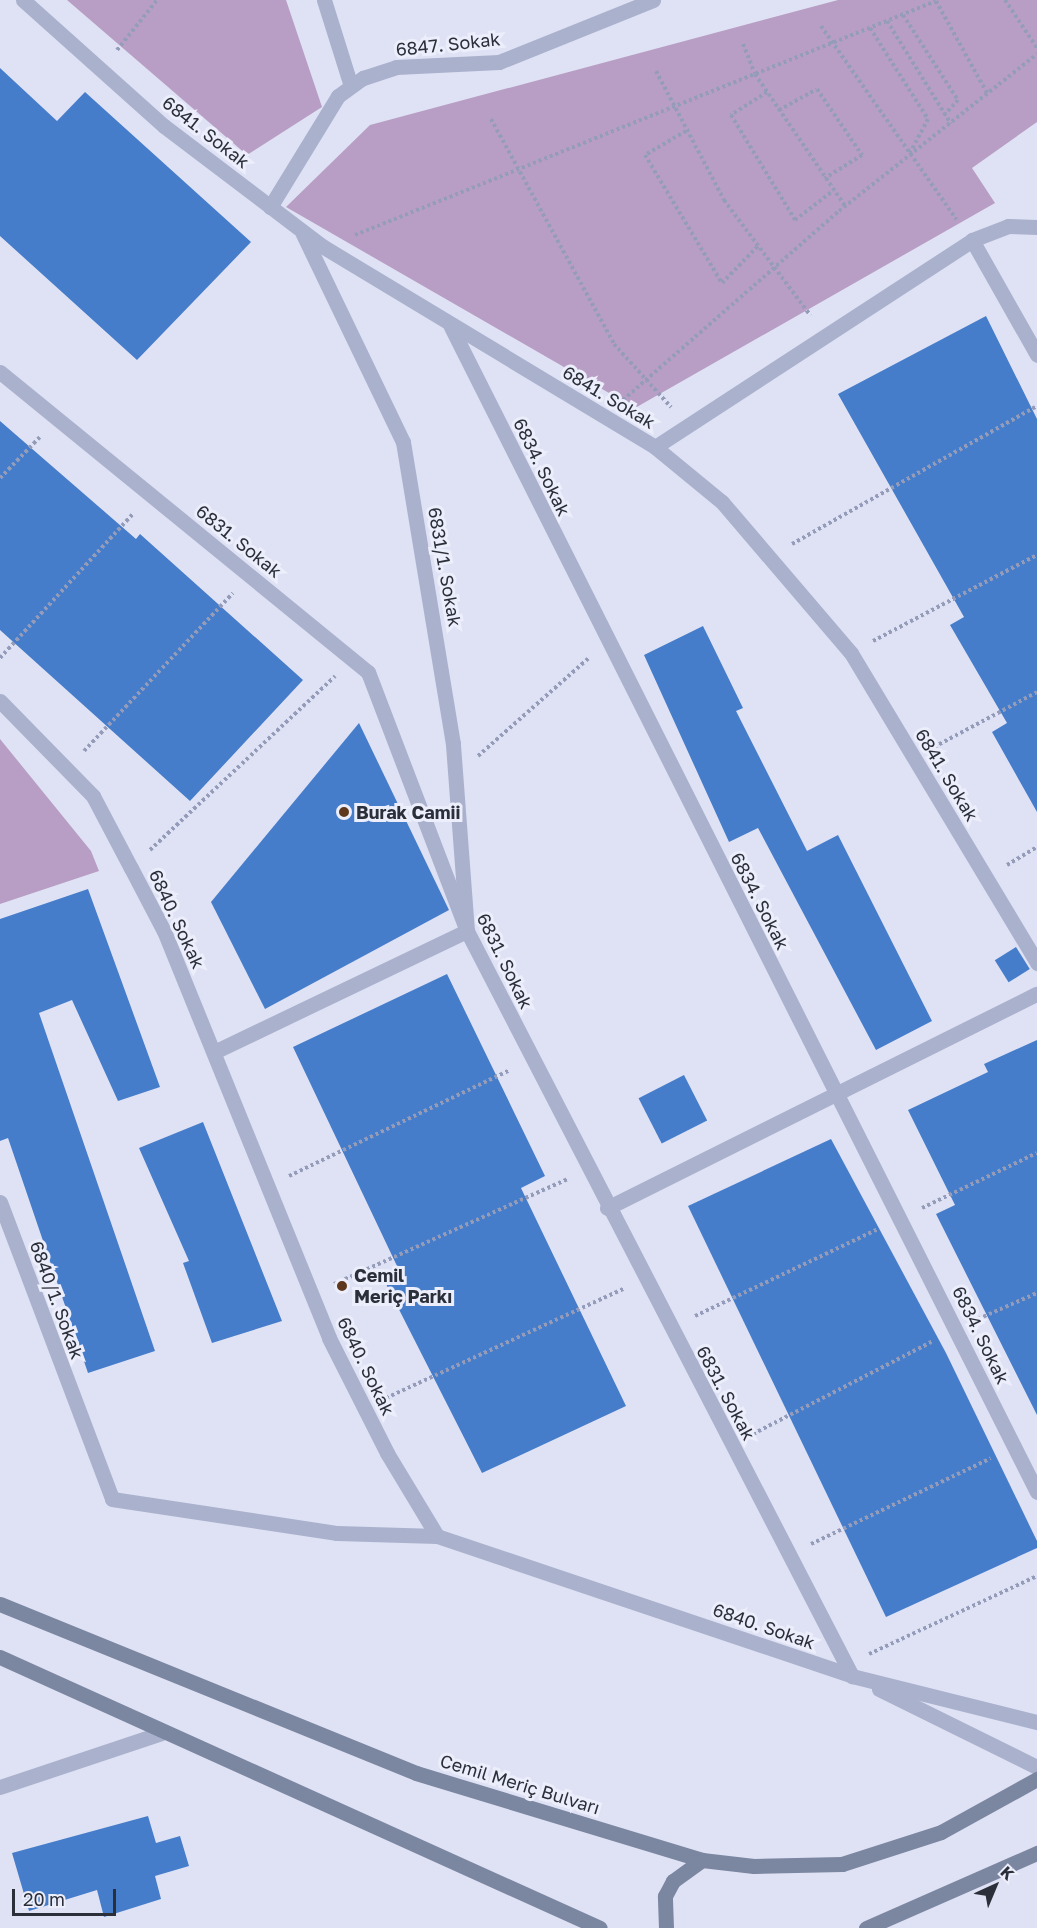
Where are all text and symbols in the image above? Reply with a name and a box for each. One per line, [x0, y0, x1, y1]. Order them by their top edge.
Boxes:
street label: 6847. Sokak [395, 28, 501, 60]
street label: 6841. Sokak [158, 91, 254, 173]
street label: 6841. Sokak [559, 361, 659, 433]
street label: 6834. Sokak [509, 415, 575, 519]
street label: 6831. Sokak [192, 500, 286, 582]
street label: 6831/1. Sokak [424, 506, 466, 628]
street label: 6841. Sokak [911, 725, 983, 825]
place label: Burak Camii [356, 801, 460, 823]
marker: Burak Camii [337, 805, 351, 819]
street label: 6834. Sokak [726, 849, 794, 953]
street label: 6840. Sokak [145, 866, 209, 972]
street label: 6831. Sokak [473, 910, 537, 1012]
street label: 6840/1. Sokak [26, 1238, 88, 1362]
place label: Cemil Meriç Parkı [354, 1265, 452, 1308]
marker: Cemil Meriç Parkı [335, 1279, 349, 1293]
street label: 6834. Sokak [948, 1283, 1014, 1387]
street label: 6840. Sokak [333, 1313, 399, 1419]
street label: 6831. Sokak [692, 1342, 760, 1444]
street label: 6840. Sokak [710, 1598, 818, 1654]
street label: Cemil Meriç Bulvarı [438, 1749, 602, 1819]
north arrow [965, 1856, 1025, 1916]
text: K [996, 1862, 1019, 1884]
scale bar [15, 1877, 118, 1915]
text: 20 m [23, 1888, 65, 1910]

